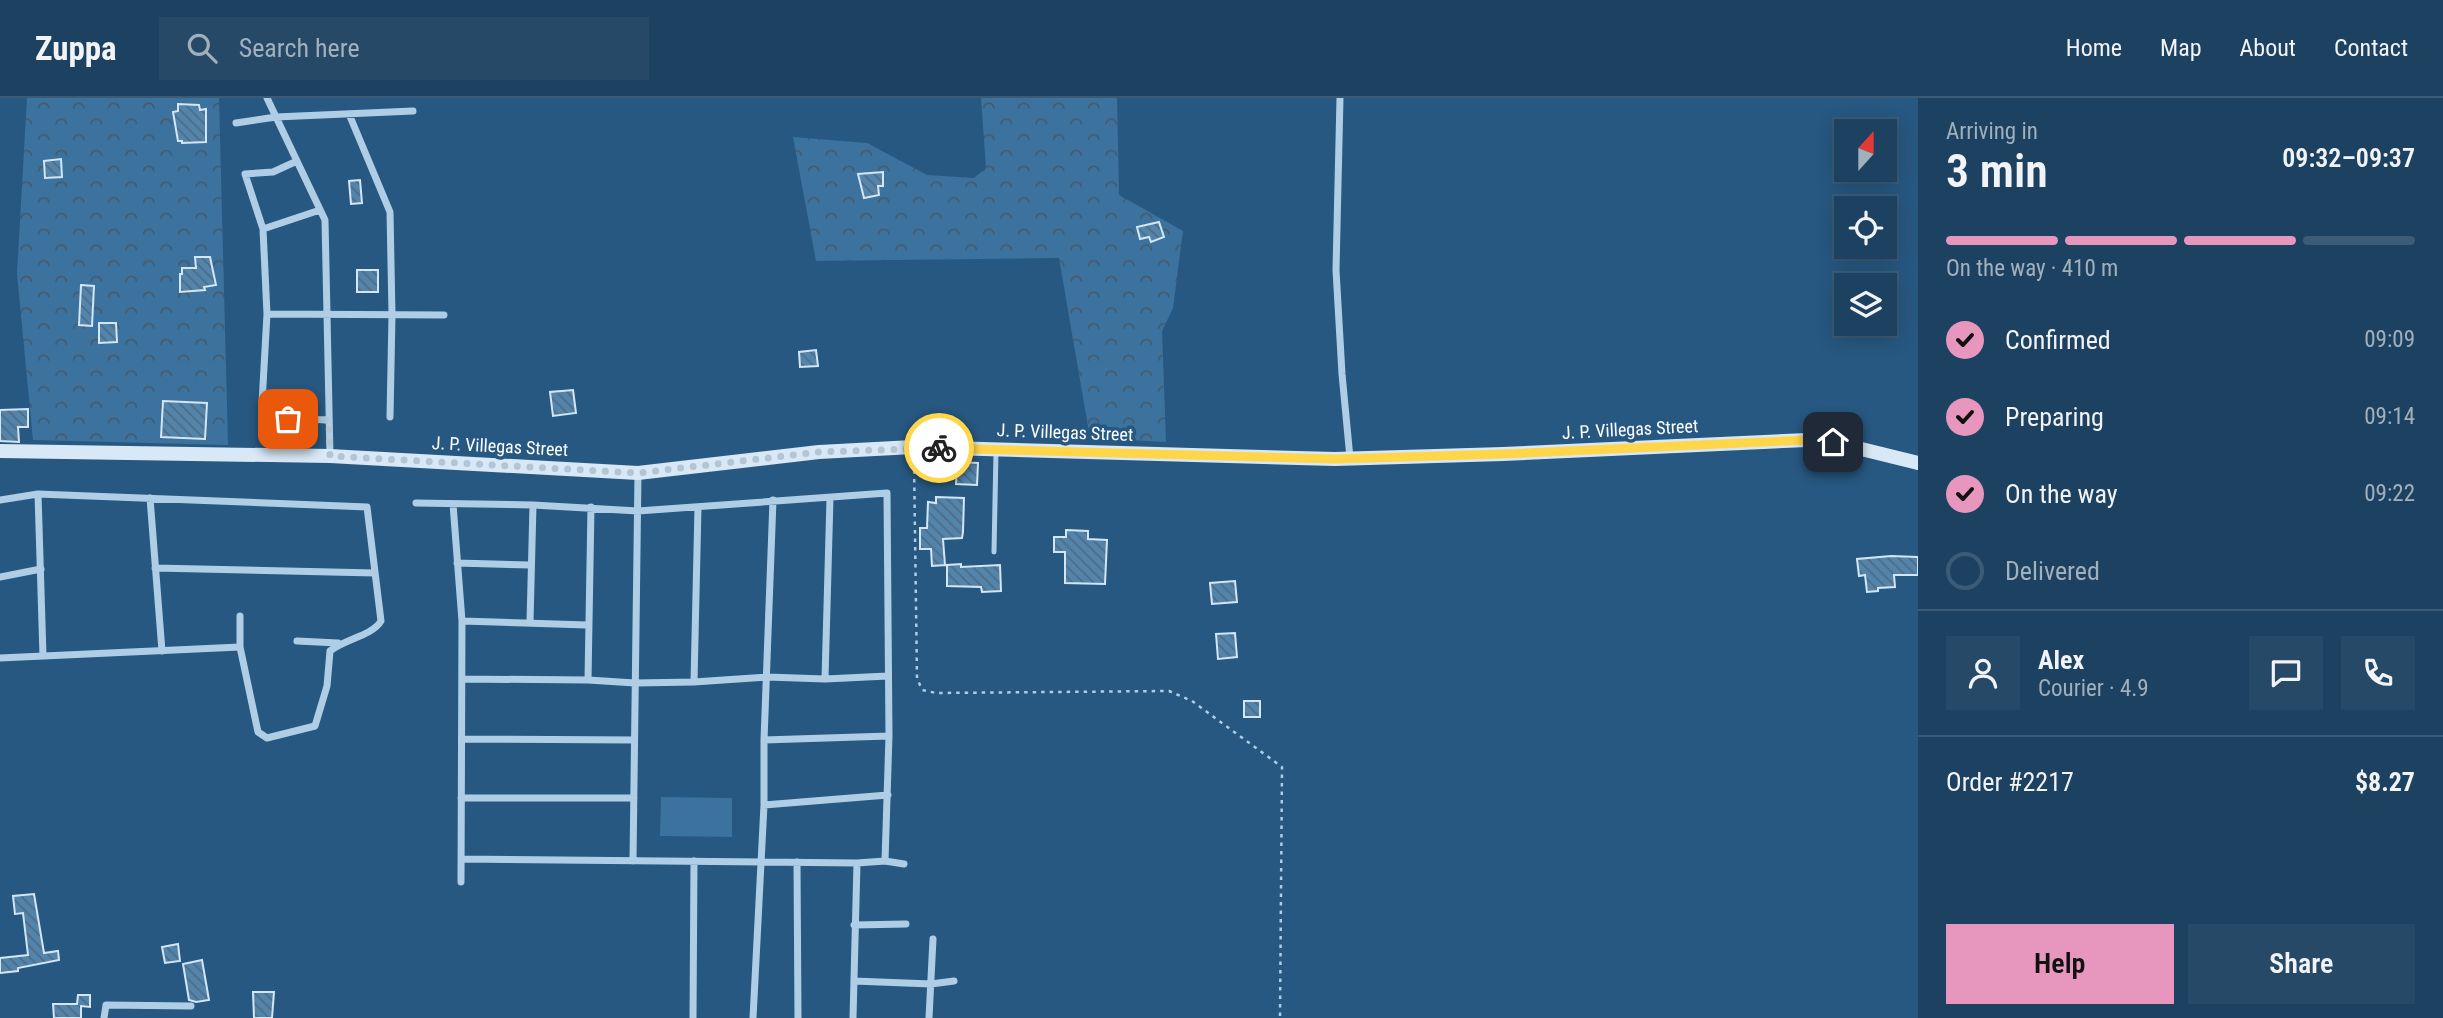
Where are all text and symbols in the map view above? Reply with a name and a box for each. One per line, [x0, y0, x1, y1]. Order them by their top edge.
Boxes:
search box [159, 17, 649, 80]
text: Zuppa [35, 29, 117, 68]
icon: search [183, 29, 221, 67]
text: Search here [239, 33, 360, 63]
text: Home [2066, 34, 2122, 62]
text: Map [2160, 34, 2202, 62]
text: About [2240, 34, 2296, 62]
text: Contact [2334, 34, 2408, 62]
text: Arriving in [1946, 118, 2038, 145]
north arrow [1834, 119, 1897, 182]
map controls [1834, 119, 1897, 336]
text: 09:32–09:37 [2282, 143, 2415, 173]
text: 3 min [1946, 144, 2048, 198]
button: locate [1834, 196, 1897, 259]
text: On the way · 410 m [1946, 255, 2118, 282]
button: layers [1834, 273, 1897, 336]
icon: check [1946, 321, 1984, 359]
text: Confirmed [2005, 325, 2111, 355]
text: 09:09 [2364, 326, 2415, 353]
pin [258, 389, 318, 449]
icon: check [1946, 398, 1984, 436]
icon: bag [269, 400, 307, 438]
text: Preparing [2005, 402, 2104, 432]
text: 09:14 [2364, 403, 2415, 430]
pin [1803, 412, 1863, 472]
courier [904, 413, 974, 483]
street label: J. P. Villegas Street [1561, 415, 1699, 443]
street label: J. P. Villegas Street [996, 419, 1134, 445]
icon: home [1814, 423, 1852, 461]
icon: bike [920, 429, 958, 467]
street label: J. P. Villegas Street [431, 432, 569, 460]
icon: check [1946, 475, 1984, 513]
text: On the way [2005, 479, 2118, 509]
text: 09:22 [2364, 480, 2415, 507]
text: Delivered [2005, 556, 2100, 586]
button: person [1946, 636, 2020, 710]
button: chat [2249, 636, 2323, 710]
button: phone [2341, 636, 2415, 710]
text: Alex [2038, 645, 2084, 675]
text: Courier · 4.9 [2038, 675, 2149, 702]
text: Order #2217 [1946, 767, 2074, 797]
text: $8.27 [2355, 767, 2415, 797]
button: Help [1946, 924, 2174, 1004]
button: Share [2188, 924, 2415, 1004]

